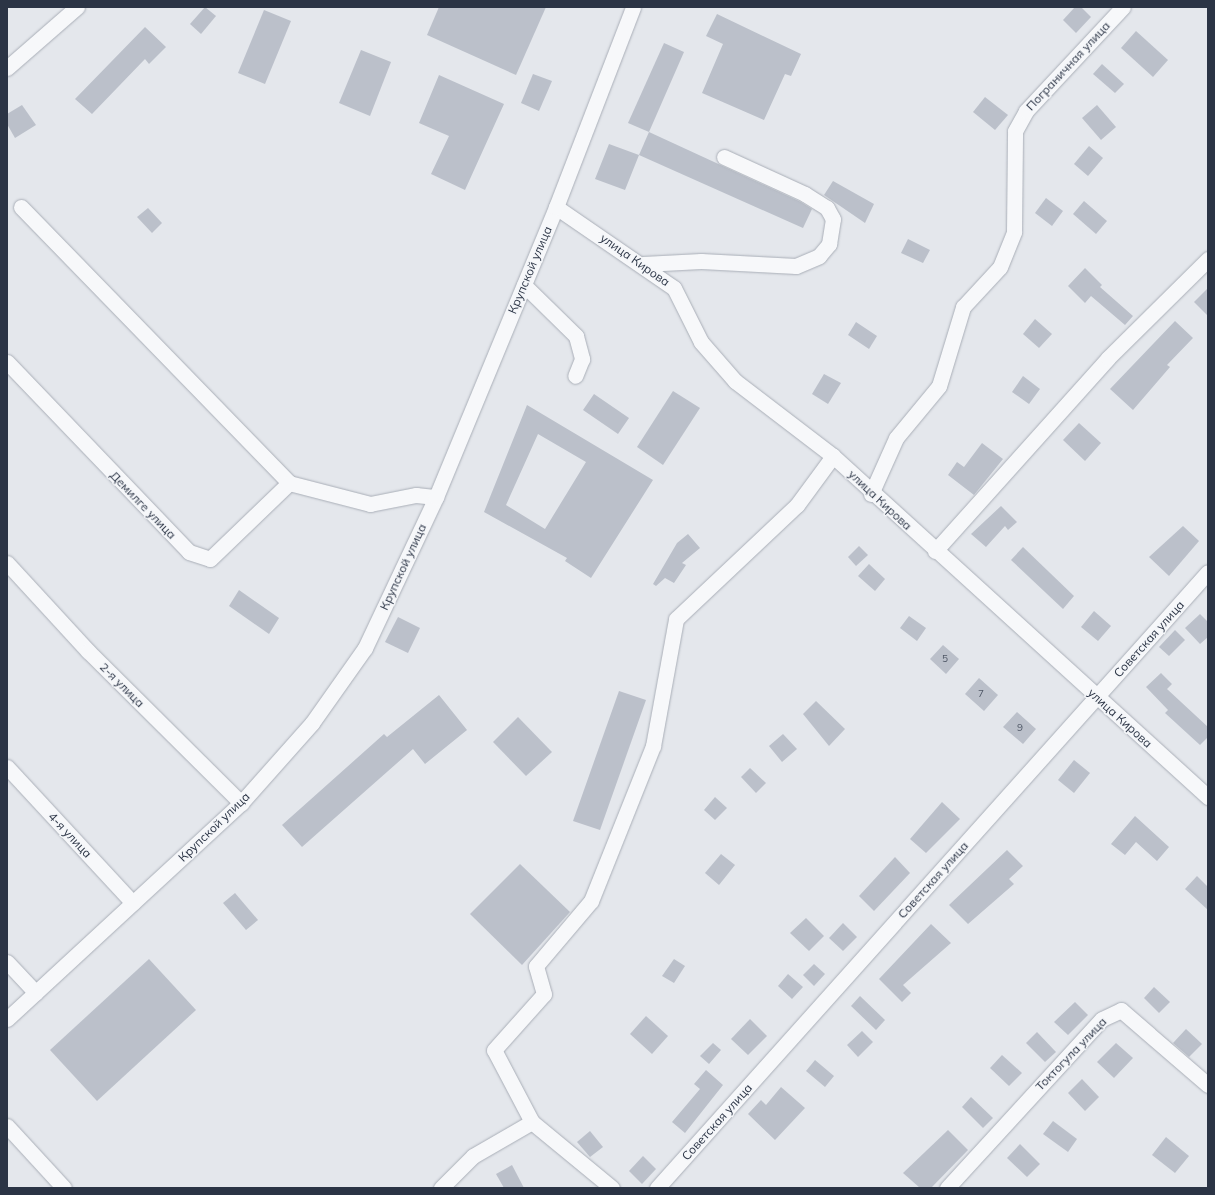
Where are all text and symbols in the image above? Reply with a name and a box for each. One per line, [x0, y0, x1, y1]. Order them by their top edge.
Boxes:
street label: Пограничная улица [1023, 19, 1113, 113]
street label: Крупской улица [505, 224, 555, 316]
street label: улица Кирова [598, 231, 672, 289]
street label: улица Кирова [845, 467, 915, 533]
street label: Демилге улица [107, 468, 179, 542]
street label: Крупской улица [377, 522, 429, 612]
street label: Советская улица [1111, 598, 1187, 680]
house number: 5 [942, 653, 948, 665]
street label: 2-я улица [97, 660, 147, 710]
street label: улица Кирова [1085, 685, 1155, 751]
house number: 7 [978, 688, 984, 700]
house number: 9 [1017, 722, 1023, 734]
street label: Крупской улица [175, 789, 253, 865]
street label: 4-я улица [45, 809, 95, 861]
street label: Советская улица [895, 839, 971, 921]
street label: Токтогула улица [1032, 1014, 1110, 1094]
street label: Советская улица [679, 1081, 755, 1163]

